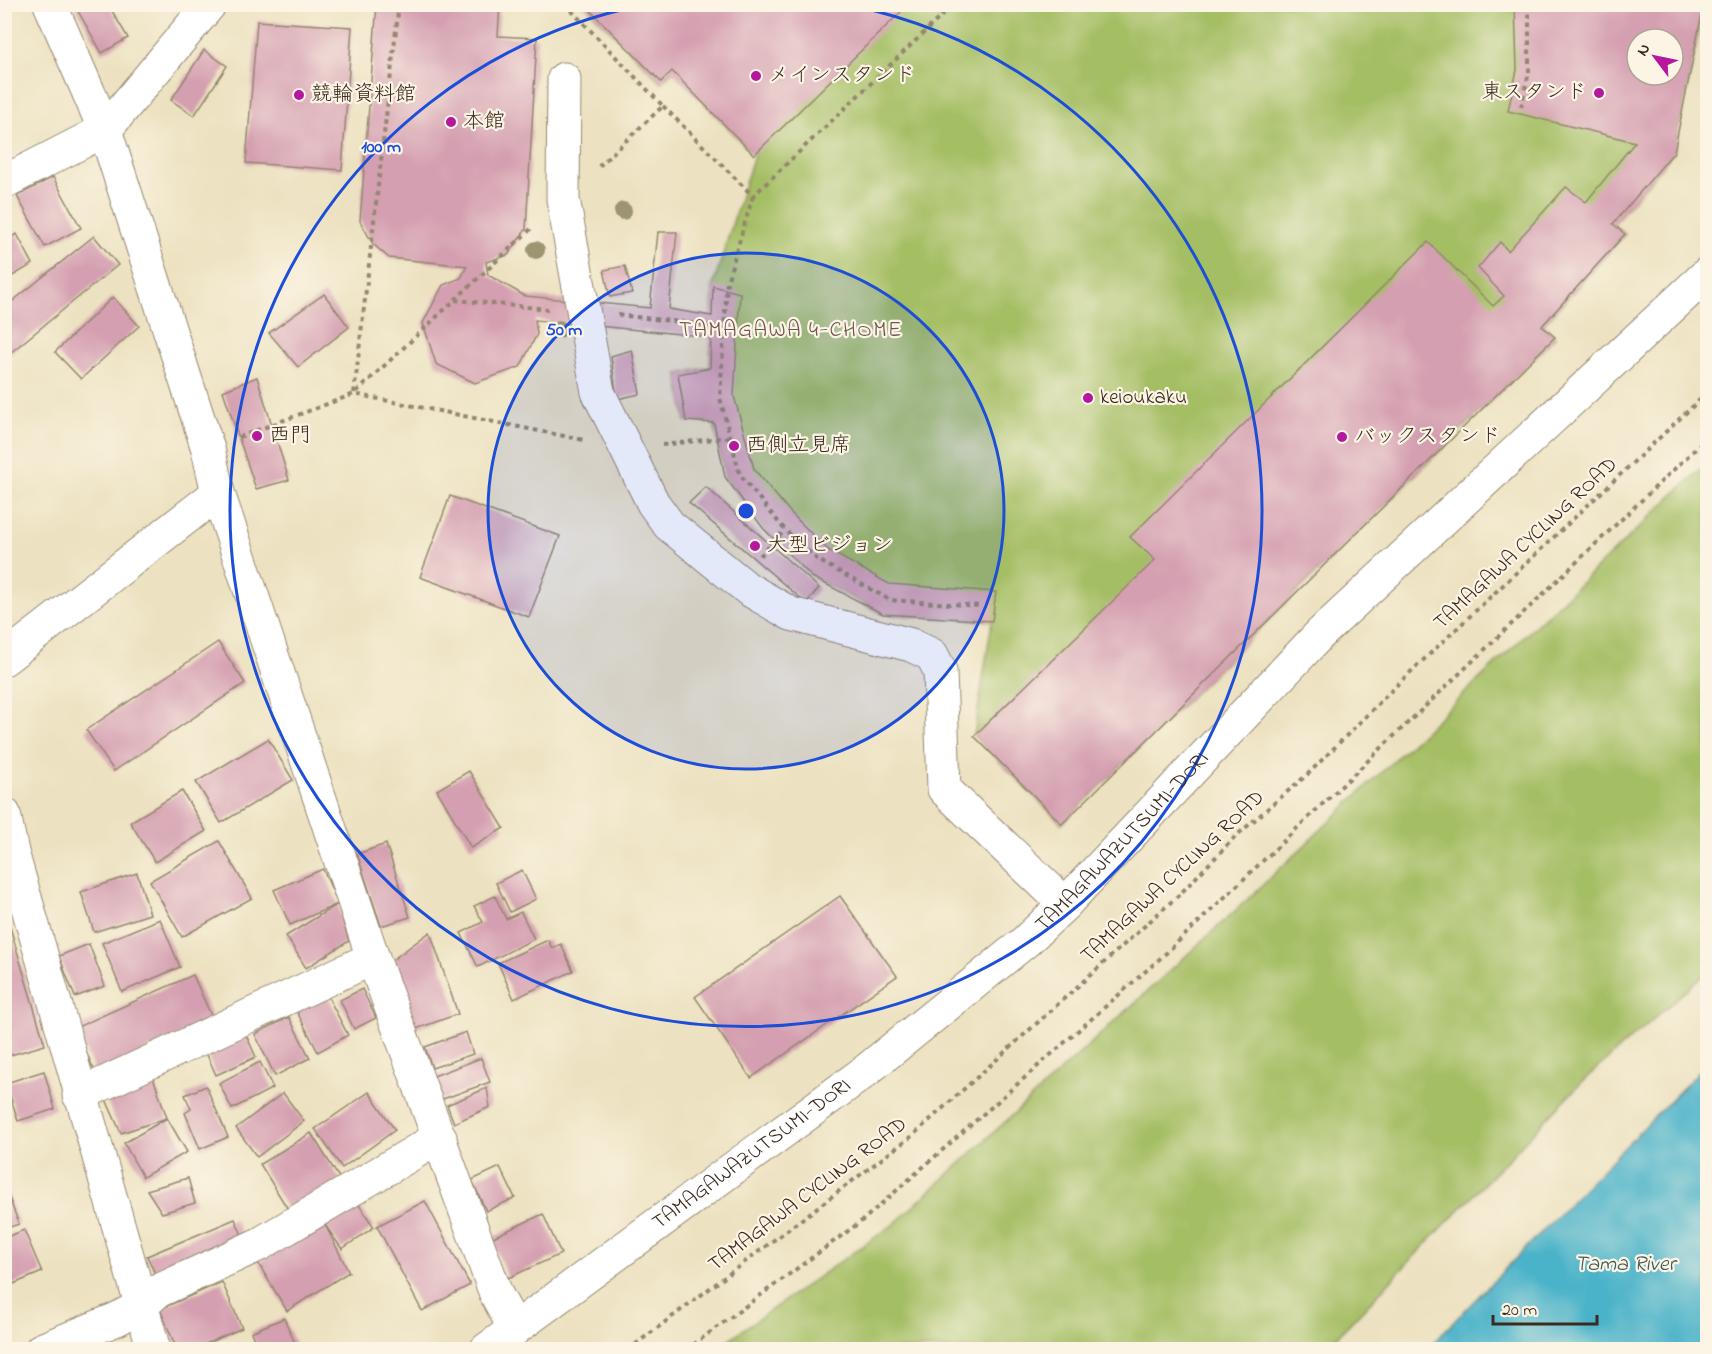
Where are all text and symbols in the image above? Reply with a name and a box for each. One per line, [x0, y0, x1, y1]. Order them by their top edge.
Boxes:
north arrow [1625, 27, 1685, 87]
text: N [1631, 39, 1657, 61]
place label: メインスタンド [768, 61, 915, 91]
marker: メインスタンド [749, 69, 763, 83]
place label: 東スタンド [1482, 78, 1587, 108]
place label: 競輪資料館 [311, 80, 416, 110]
marker: 東スタンド [1592, 86, 1606, 100]
marker: 競輪資料館 [292, 88, 306, 102]
place label: 本館 [463, 107, 505, 137]
marker: 本館 [444, 115, 458, 129]
text: 100 m [361, 135, 401, 161]
district label: TAMAGAWA 4-CHOME [679, 315, 903, 347]
text: 50 m [546, 318, 582, 344]
place label: keioukaku [1100, 383, 1187, 413]
marker: keioukaku [1081, 391, 1095, 405]
place label: 西門 [269, 421, 311, 451]
place label: バックスタンド [1354, 422, 1501, 452]
marker: 西門 [250, 429, 264, 443]
marker: バックスタンド [1335, 430, 1349, 444]
place label: 西側立見席 [746, 431, 851, 461]
marker: 西側立見席 [727, 439, 741, 453]
street label: TAMAGAWA CYCLING ROAD [1427, 451, 1625, 637]
centre of rings [736, 501, 756, 521]
place label: 大型ビジョン [767, 531, 893, 561]
marker: 大型ビジョン [748, 539, 762, 553]
street label: TAMAGAWAZUTSUMI-DORI [1029, 745, 1216, 939]
street label: TAMAGAWA CYCLING ROAD [1074, 784, 1272, 970]
street label: TAMAGAWAZUTSUMI-DORI [646, 1071, 858, 1238]
street label: TAMAGAWA CYCLING ROAD [702, 1110, 914, 1280]
water label: Tama River [1575, 1249, 1679, 1281]
scale bar [1493, 1288, 1596, 1326]
text: 20 m [1502, 1298, 1537, 1324]

